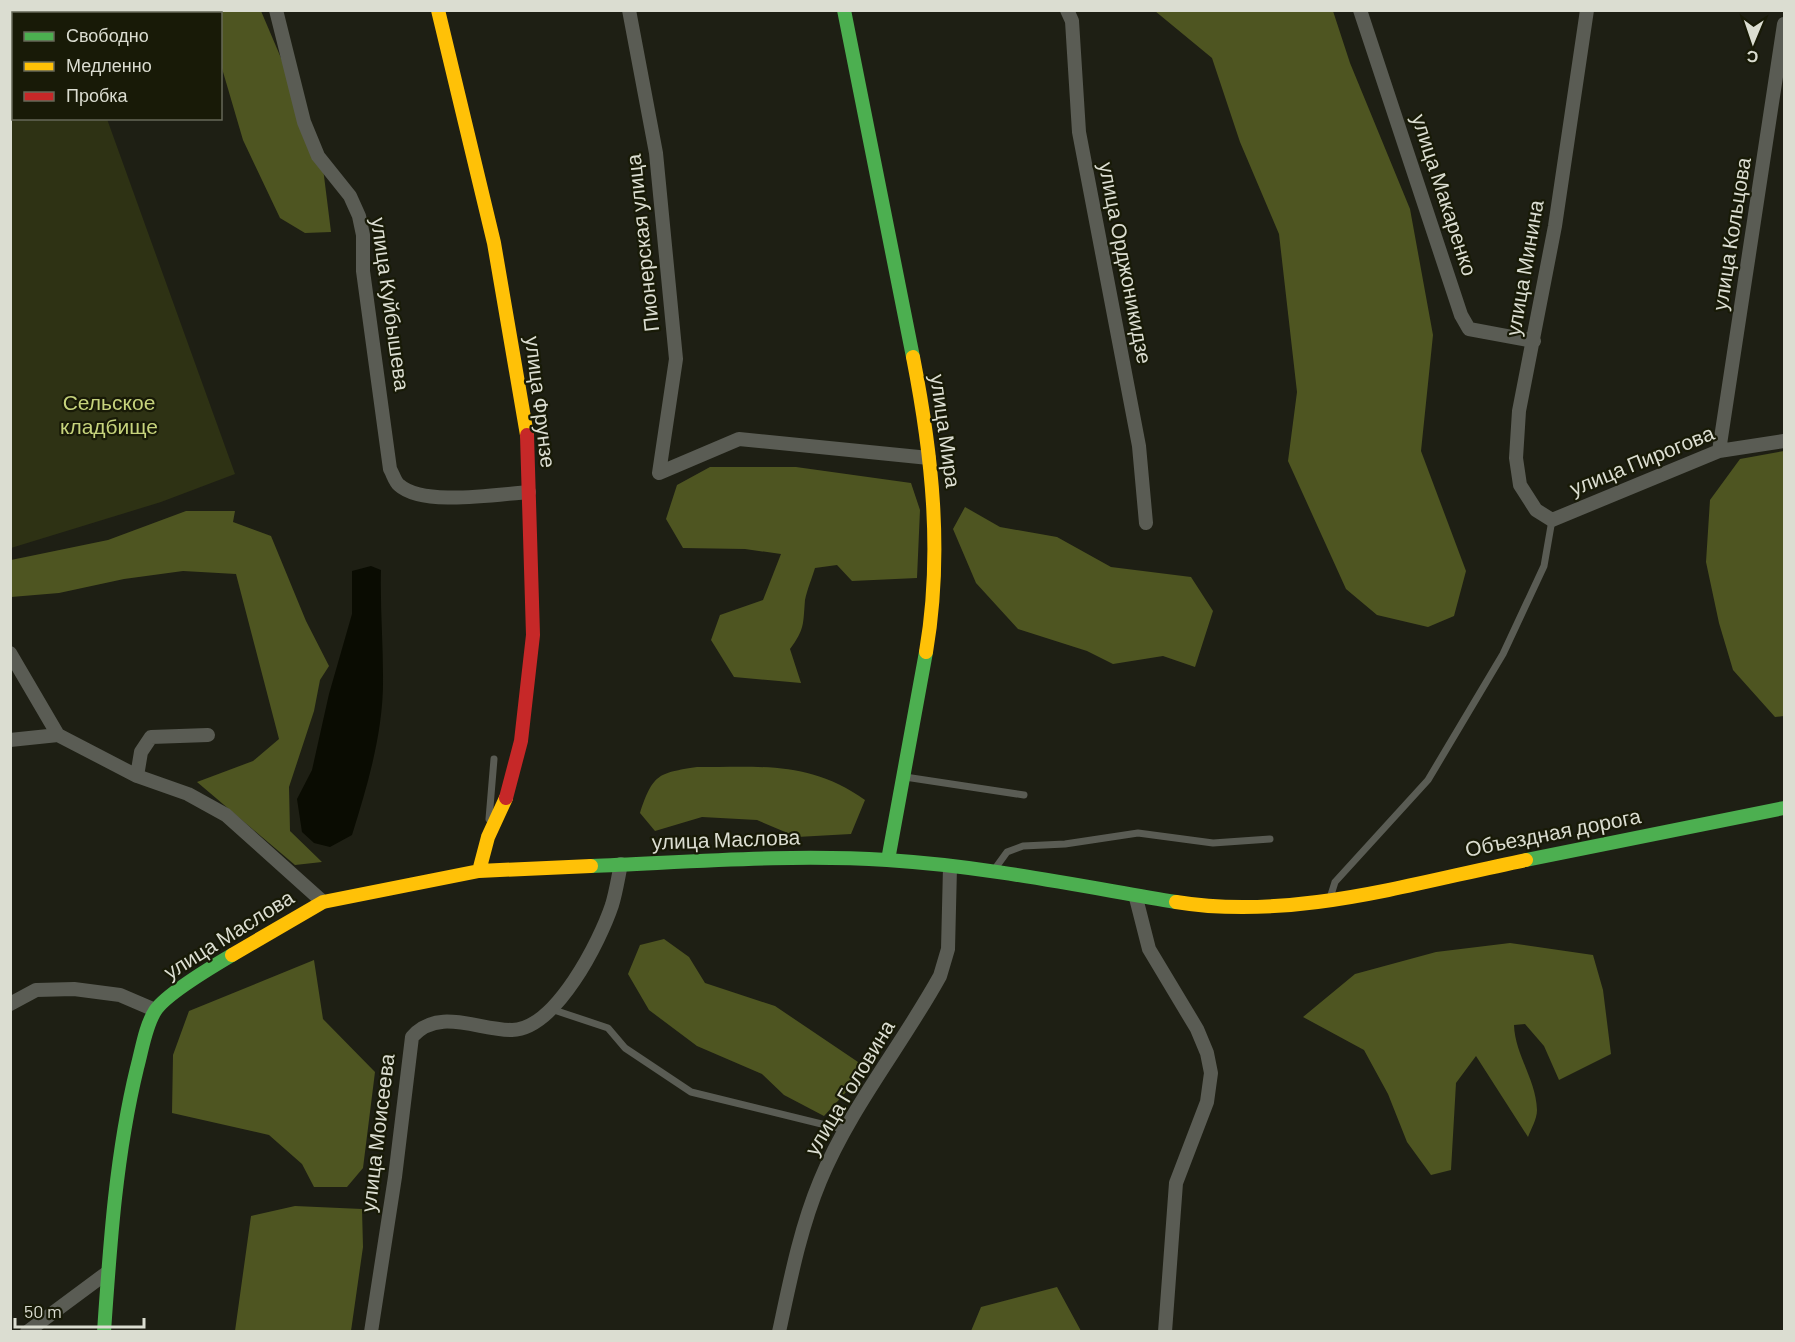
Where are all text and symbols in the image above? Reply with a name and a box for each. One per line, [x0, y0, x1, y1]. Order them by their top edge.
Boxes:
legend [12, 12, 222, 120]
north arrow [1723, 12, 1783, 72]
text: Свободно [66, 24, 149, 46]
text: С [1746, 48, 1759, 67]
text: Медленно [66, 54, 152, 76]
text: Пробка [66, 84, 129, 106]
street label: улица Макаренко [1407, 110, 1483, 279]
street label: Пионерская улица [620, 153, 663, 333]
street label: улица Кольцова [1706, 155, 1755, 312]
street label: улица Орджоникидзе [1095, 160, 1158, 366]
street label: улица Минина [1499, 197, 1548, 338]
street label: улица Куйбышева [367, 216, 416, 392]
street label: улица Фрунзе [521, 335, 562, 469]
street label: улица Мира [926, 372, 967, 490]
park label: Сельское кладбище [60, 389, 158, 438]
street label: улица Пирогова [1566, 419, 1718, 500]
street label: Объездная дорога [1463, 802, 1643, 861]
street label: улица Маслова [651, 823, 801, 854]
street label: улица Маслова [159, 884, 298, 984]
street label: улица Головина [798, 1015, 899, 1159]
street label: улица Моисеева [354, 1052, 399, 1214]
scale bar [15, 1291, 144, 1329]
text: 50 m [24, 1300, 62, 1322]

